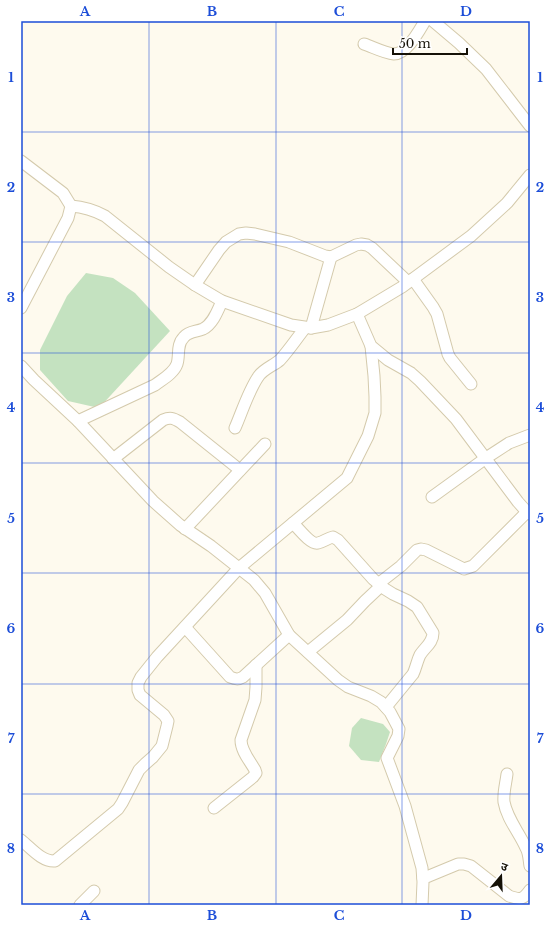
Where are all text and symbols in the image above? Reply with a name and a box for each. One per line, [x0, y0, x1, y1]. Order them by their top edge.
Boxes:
text: A [79, 3, 91, 20]
text: B [207, 3, 217, 20]
text: C [334, 3, 345, 20]
text: D [460, 3, 472, 20]
scale bar [393, 30, 467, 56]
text: 50 m [399, 36, 431, 51]
text: 1 [8, 69, 14, 86]
text: 1 [537, 69, 543, 86]
text: 2 [7, 179, 15, 196]
text: 2 [536, 179, 544, 196]
text: 3 [7, 289, 15, 306]
text: 3 [536, 289, 544, 306]
text: 4 [7, 399, 16, 416]
text: 4 [536, 399, 545, 416]
text: 5 [7, 510, 15, 527]
text: 5 [536, 510, 544, 527]
text: 6 [7, 620, 16, 637]
text: 6 [536, 620, 545, 637]
text: 7 [8, 730, 15, 747]
text: 7 [537, 730, 544, 747]
text: 8 [7, 840, 15, 857]
text: 8 [536, 840, 544, 857]
north arrow [481, 856, 521, 896]
text: उ [499, 859, 510, 874]
text: A [79, 907, 91, 924]
text: B [207, 907, 217, 924]
text: C [334, 907, 345, 924]
text: D [460, 907, 472, 924]

